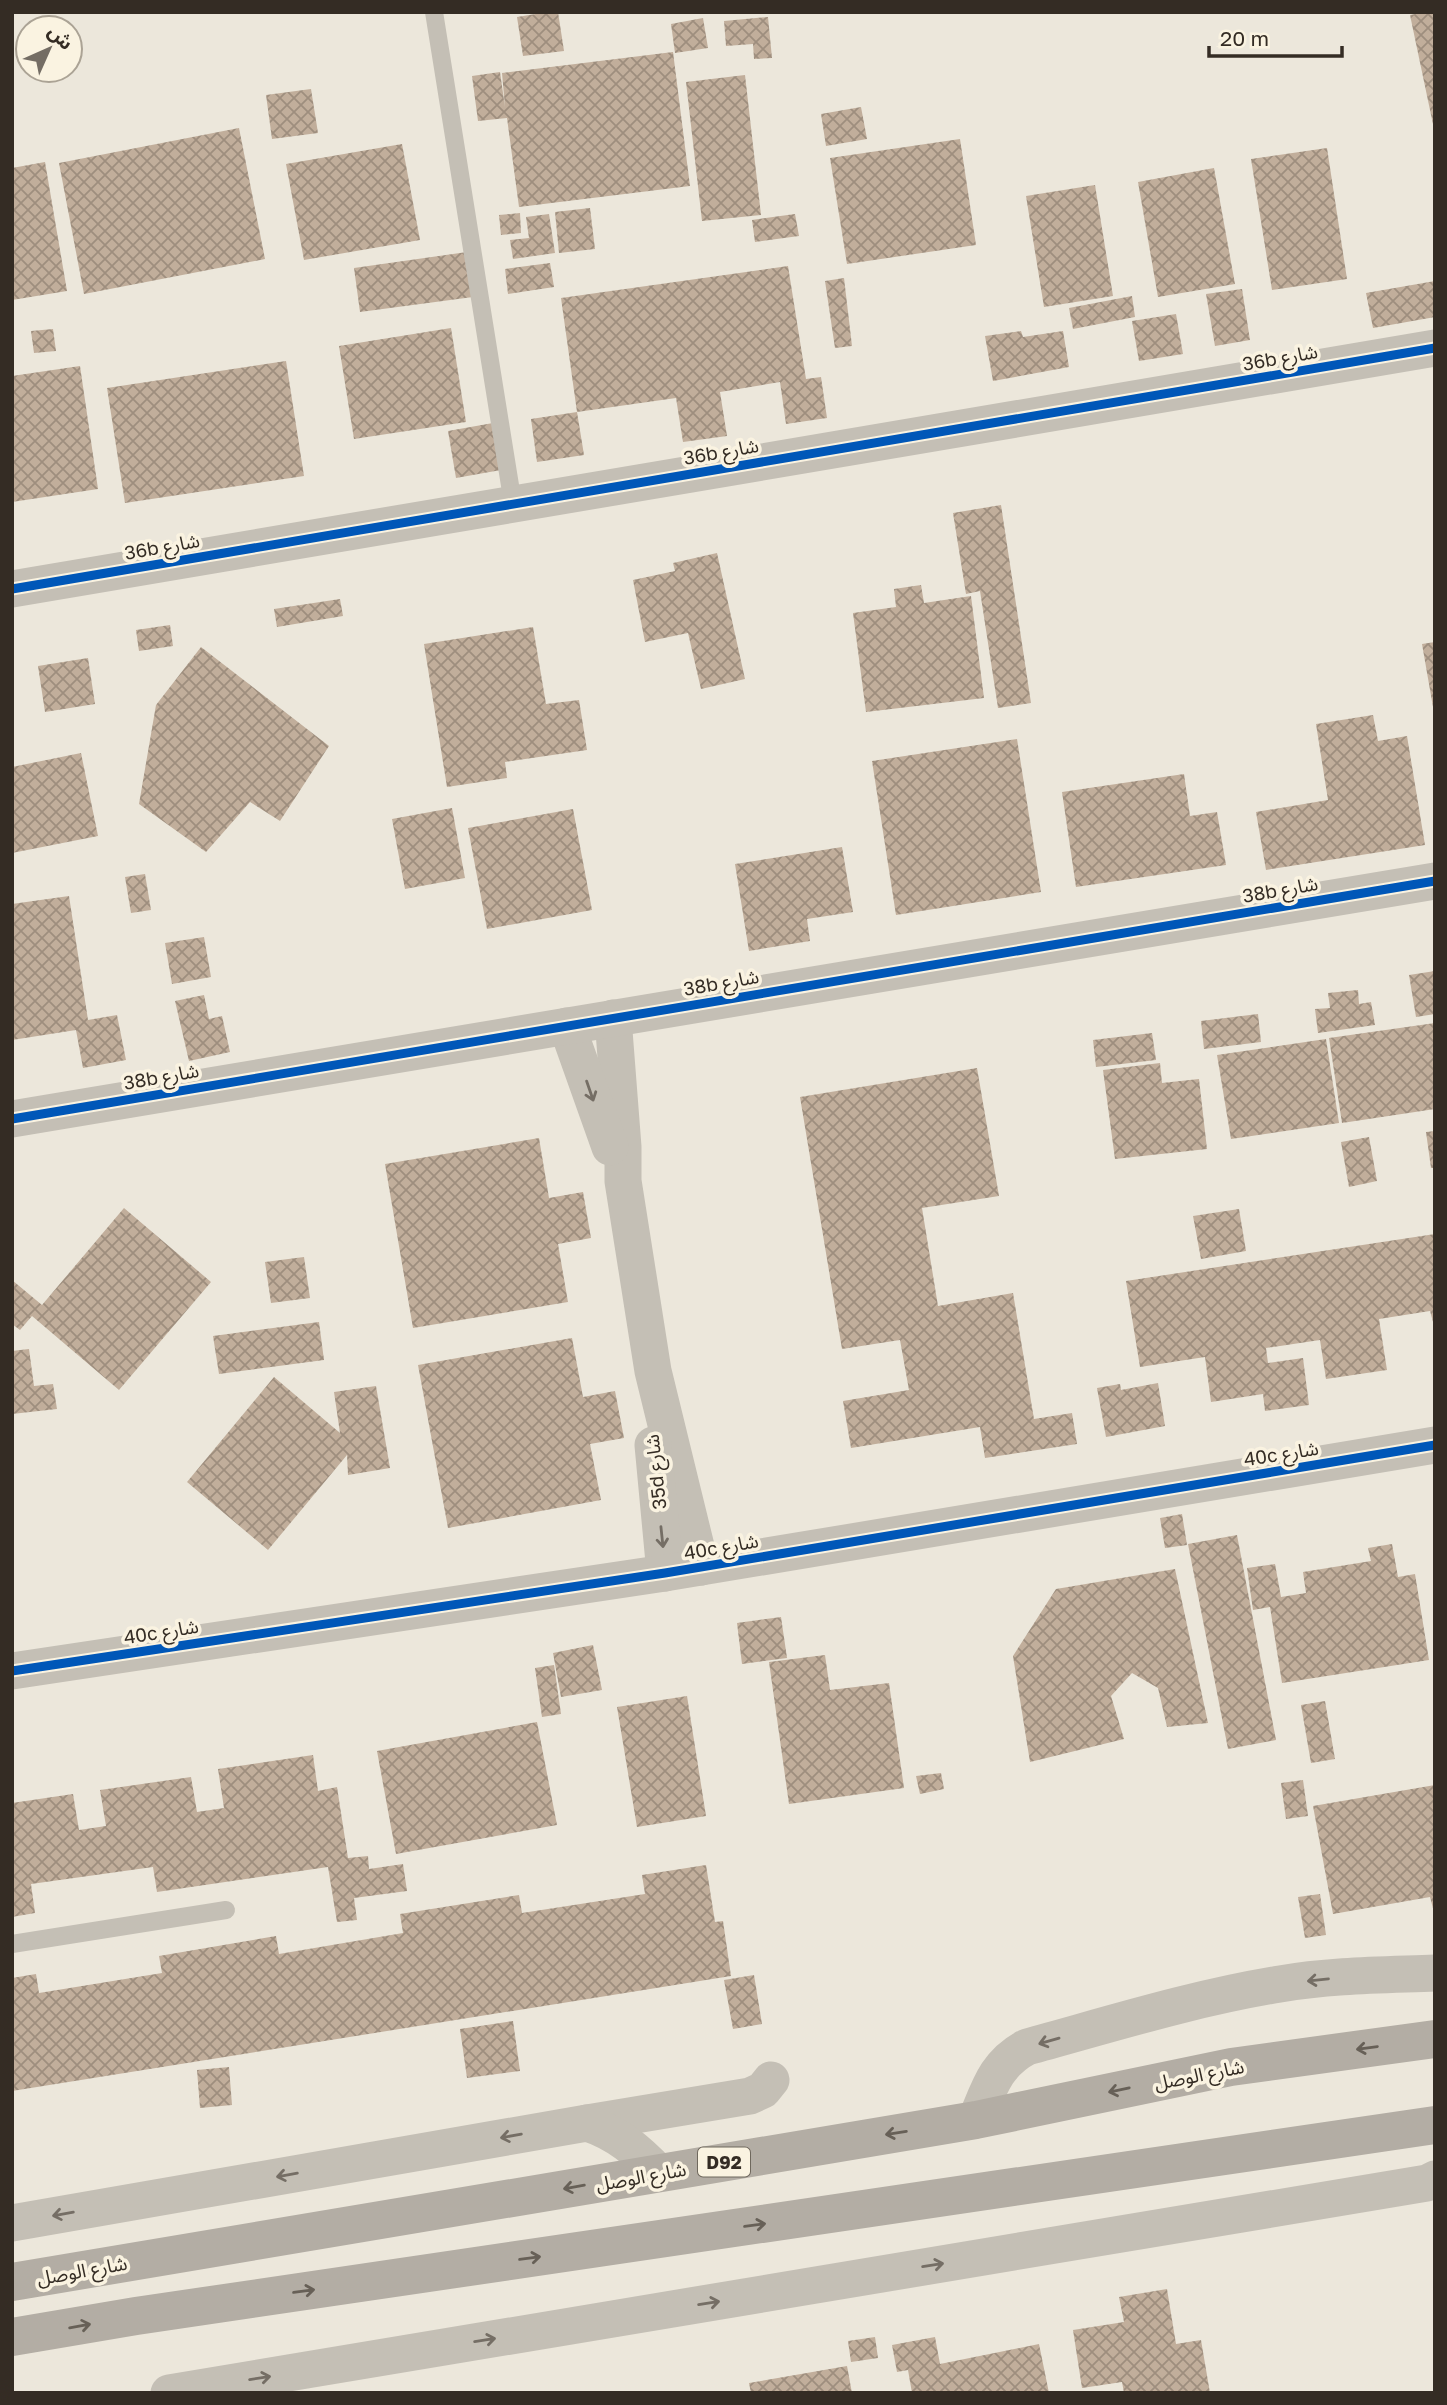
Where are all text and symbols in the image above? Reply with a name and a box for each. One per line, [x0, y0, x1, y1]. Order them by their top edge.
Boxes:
north arrow [14, 14, 84, 84]
scale bar [1209, 14, 1342, 58]
text: ش [44, 19, 79, 54]
text: 20 m [1220, 25, 1269, 51]
street label: 36b شارع [1241, 339, 1320, 378]
street label: 36b شارع [682, 433, 761, 472]
street label: 36b شارع [123, 528, 202, 567]
street label: 38b شارع [1240, 871, 1320, 910]
street label: 38b شارع [681, 964, 761, 1003]
street label: 38b شارع [121, 1058, 201, 1097]
one-way arrow [585, 1079, 597, 1101]
street label: 35d شارع [640, 1433, 673, 1511]
street label: 40c شارع [1242, 1436, 1321, 1473]
one-way arrow [655, 1525, 668, 1547]
street label: 40c شارع [682, 1528, 761, 1567]
street label: 40c شارع [122, 1614, 201, 1651]
one-way arrow [1307, 1973, 1330, 1986]
one-way arrow [1038, 2035, 1060, 2048]
one-way arrow [1356, 2042, 1379, 2055]
street label: شارع الوصل [1152, 2054, 1247, 2097]
one-way arrow [1108, 2084, 1131, 2098]
one-way arrow [885, 2127, 907, 2140]
one-way arrow [500, 2130, 523, 2143]
road number: D92 [698, 2148, 750, 2176]
street label: شارع الوصل [594, 2157, 688, 2198]
one-way arrow [276, 2169, 299, 2182]
one-way arrow [564, 2181, 586, 2194]
one-way arrow [52, 2208, 75, 2221]
one-way arrow [743, 2218, 765, 2231]
street label: شارع الوصل [35, 2251, 129, 2292]
one-way arrow [518, 2251, 540, 2264]
one-way arrow [921, 2258, 944, 2271]
one-way arrow [293, 2285, 315, 2298]
one-way arrow [697, 2296, 720, 2309]
one-way arrow [68, 2319, 90, 2332]
one-way arrow [473, 2333, 496, 2346]
one-way arrow [248, 2371, 271, 2384]

